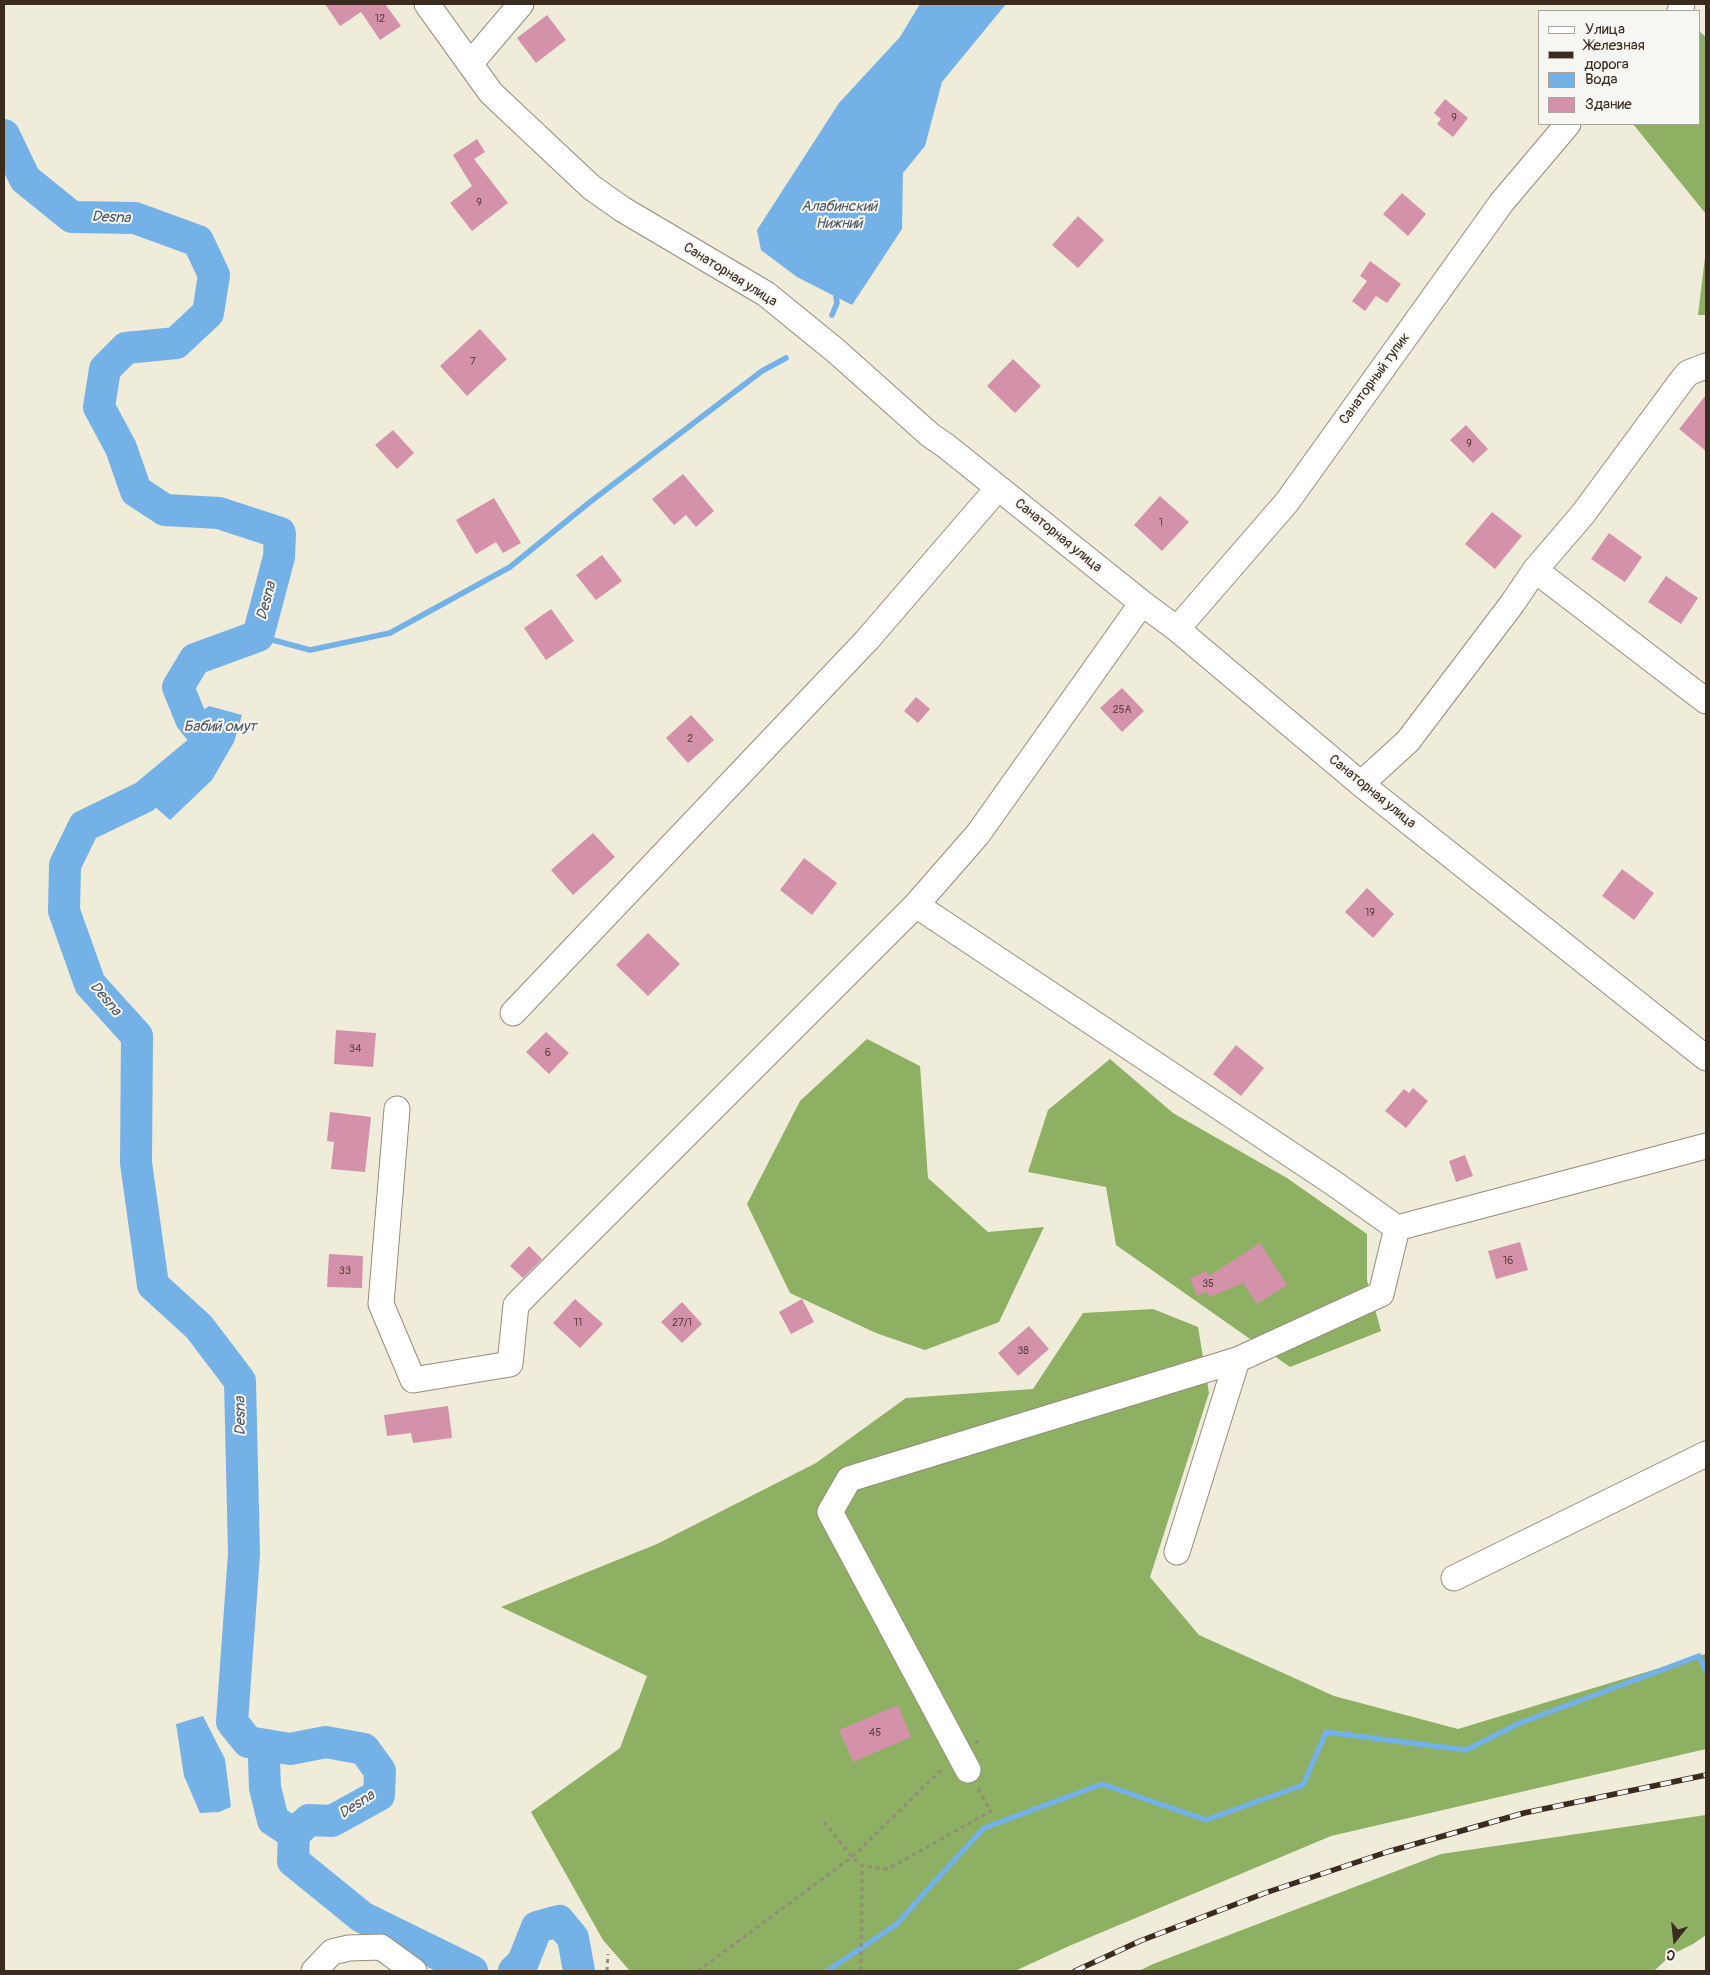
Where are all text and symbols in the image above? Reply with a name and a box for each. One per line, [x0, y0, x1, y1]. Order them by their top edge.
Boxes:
legend [1538, 10, 1700, 125]
house number: 12 [375, 12, 385, 26]
text: Улица [1585, 20, 1625, 39]
text: Железная дорога [1584, 36, 1645, 74]
text: Вода [1585, 70, 1618, 89]
text: Здание [1585, 95, 1632, 114]
house number: 9 [1451, 111, 1457, 125]
house number: 9 [476, 196, 482, 210]
water label: Алабинский Нижний [801, 198, 877, 233]
water label: Desna [91, 208, 131, 228]
street label: Санаторная улица [680, 239, 780, 311]
street label: Санаторный тупик [1336, 330, 1414, 428]
house number: 7 [470, 355, 476, 369]
house number: 9 [1466, 437, 1472, 451]
street label: Санаторная улица [1011, 496, 1105, 576]
house number: 1 [1159, 516, 1163, 530]
water label: Desna [253, 580, 281, 622]
house number: 25А [1112, 703, 1132, 717]
water label: Бабий омут [183, 718, 257, 736]
house number: 2 [687, 732, 693, 746]
street label: Санаторная улица [1325, 752, 1419, 832]
house number: 19 [1365, 906, 1375, 920]
water label: Desna [86, 978, 124, 1020]
house number: 34 [349, 1042, 361, 1056]
house number: 6 [545, 1046, 551, 1060]
house number: 16 [1503, 1254, 1513, 1268]
house number: 33 [339, 1264, 351, 1278]
house number: 35 [1202, 1277, 1214, 1291]
house number: 11 [574, 1316, 582, 1330]
house number: 27/1 [672, 1316, 692, 1330]
house number: 38 [1017, 1344, 1029, 1358]
water label: Desna [232, 1396, 250, 1436]
house number: 45 [869, 1726, 881, 1740]
water label: Desna [336, 1787, 378, 1823]
north arrow [1650, 1915, 1700, 1965]
text: С [1664, 1946, 1677, 1964]

